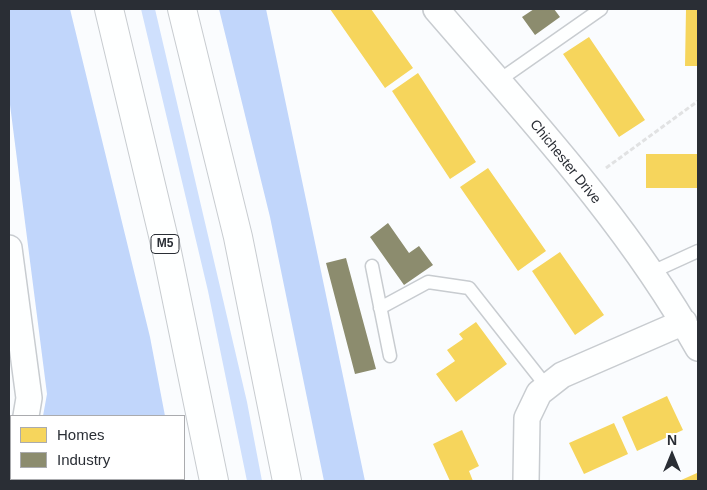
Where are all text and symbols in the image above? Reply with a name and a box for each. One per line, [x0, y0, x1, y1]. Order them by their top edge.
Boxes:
street label: Chichester Drive [526, 117, 604, 207]
road number: M5 [151, 234, 179, 253]
legend [10, 415, 185, 480]
text: Homes [57, 426, 105, 443]
north arrow [647, 430, 697, 480]
text: N [667, 432, 677, 448]
text: Industry [57, 451, 110, 468]

